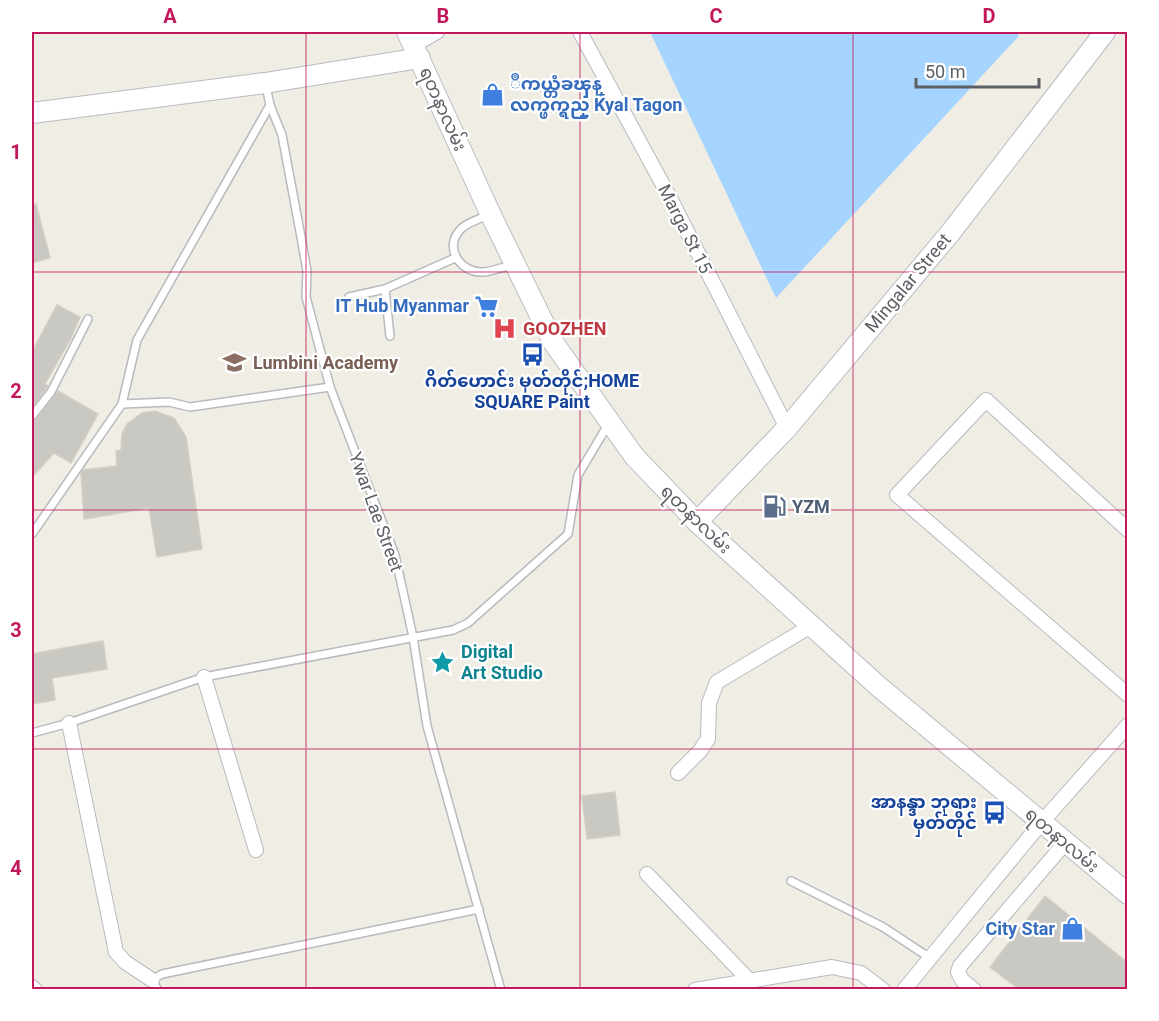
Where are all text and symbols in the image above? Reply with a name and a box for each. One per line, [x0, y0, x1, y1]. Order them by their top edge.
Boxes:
text: A [163, 4, 177, 28]
text: B [437, 4, 449, 28]
text: C [709, 4, 723, 28]
text: D [983, 4, 996, 28]
scale bar [916, 51, 1039, 89]
text: 50 m [925, 61, 965, 82]
street label: ရတနာလမ်း [411, 63, 473, 156]
place label: ဳကယ္တံခၾန္ လက္ဖက္ရည္ Kyal Tagon [510, 73, 682, 119]
shop icon: ဳကယ္တံခၾန္ လက္ဖက္ရည္ Kyal Tagon [479, 81, 505, 107]
text: 1 [10, 140, 22, 164]
street label: Marga St 15 [654, 181, 717, 277]
street label: Mingalar Street [860, 229, 955, 336]
supermarket icon: IT Hub Myanmar [474, 293, 500, 319]
place label: IT Hub Myanmar [335, 295, 469, 316]
hospital icon: GOOZHEN [492, 316, 518, 342]
place label: GOOZHEN [523, 318, 606, 339]
bus stop icon: ဂိတ်ဟောင်း မှတ်တိုင်;HOME SQUARE Paint [519, 342, 545, 368]
school or university icon: Lumbini Academy [222, 350, 248, 376]
place label: Lumbini Academy [253, 352, 399, 373]
place label: ဂိတ်ဟောင်း မှတ်တိုင်;HOME SQUARE Paint [425, 369, 639, 412]
text: 2 [10, 379, 22, 403]
street label: Ywar Lae Street [345, 449, 408, 575]
street label: ရတနာလမ်း [653, 478, 737, 561]
fuel station icon: YZM [761, 494, 787, 520]
place label: YZM [792, 496, 830, 517]
text: 3 [10, 618, 22, 642]
place label: Digital Art Studio [461, 641, 543, 683]
place icon: Digital Art Studio [430, 649, 456, 675]
place label: အာနန္ဒာ ဘုရား မှတ်တိုင် [871, 791, 977, 837]
bus stop icon: အာနန္ဒာ ဘုရား မှတ်တိုင် [982, 799, 1008, 825]
street label: ရတနာလမ်း [1018, 801, 1105, 880]
text: 4 [10, 856, 22, 880]
shop icon: City Star [1060, 916, 1086, 942]
place label: City Star [985, 918, 1055, 939]

